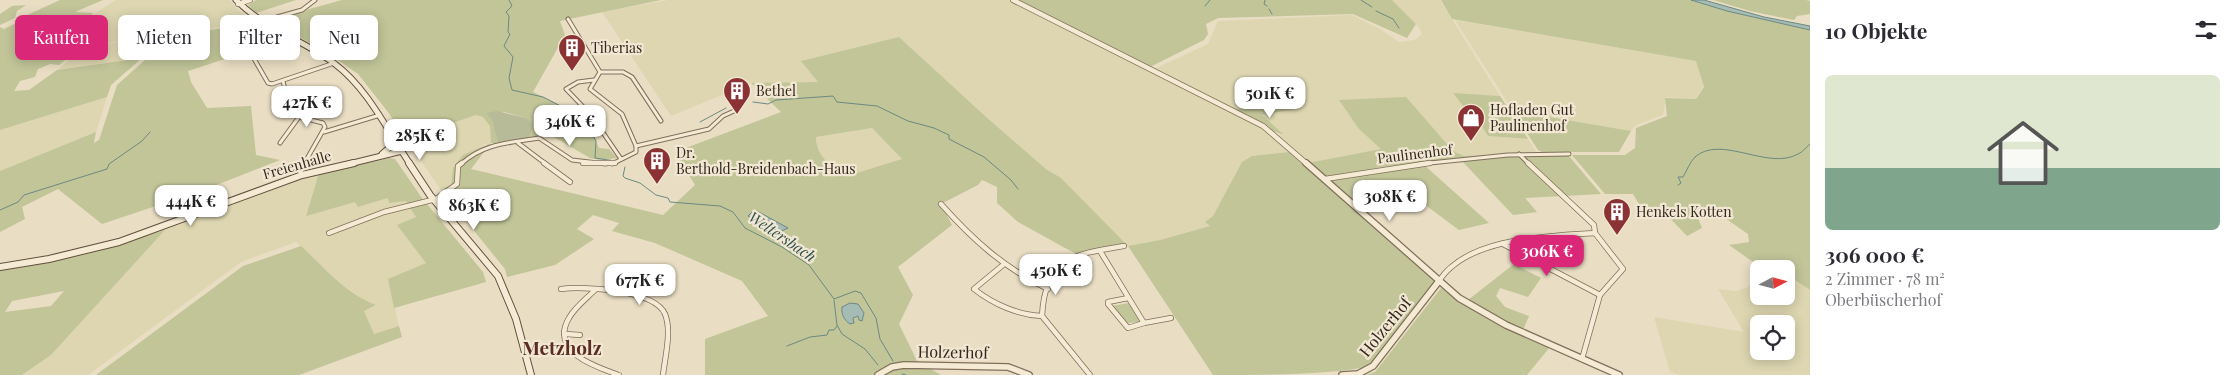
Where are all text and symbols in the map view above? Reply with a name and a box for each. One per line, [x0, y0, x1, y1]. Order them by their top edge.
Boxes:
chip: Kaufen [15, 15, 108, 60]
chip: Mieten [118, 15, 210, 60]
chip: Filter [220, 15, 300, 60]
chip: Neu [310, 15, 378, 60]
text: 10 Objekte [1825, 16, 1927, 44]
icon: filters [2192, 16, 2220, 44]
building icon: Tiberias [557, 33, 587, 72]
place label: Tiberias [591, 38, 642, 57]
building icon: Bethel [722, 76, 752, 115]
pin: 501K € [1229, 76, 1311, 119]
place label: Bethel [756, 81, 796, 100]
text: 501K € [1245, 82, 1295, 103]
pin: 427K € [266, 86, 348, 128]
text: 427K € [282, 91, 332, 112]
place label: Hofladen Gut Paulinenhof [1490, 100, 1575, 135]
shop icon: Hofladen Gut Paulinenhof [1456, 103, 1486, 142]
pin: 346K € [529, 104, 611, 147]
icon: home [1978, 108, 2068, 198]
text: 346K € [545, 110, 595, 131]
pin: 285K € [379, 119, 461, 161]
text: 285K € [395, 124, 445, 145]
street label: Paulinenhof [1376, 139, 1455, 168]
place label: Dr. Berthold-Breidenbach-Haus [676, 143, 856, 178]
street label: Freienhalle [260, 146, 333, 183]
building icon: Dr. Berthold-Breidenbach-Haus [642, 146, 672, 185]
pin: 308K € [1349, 180, 1431, 222]
pin: 444K € [150, 184, 232, 227]
text: 308K € [1364, 185, 1416, 206]
pin: 863K € [433, 188, 515, 231]
text: 444K € [166, 190, 216, 211]
text: 863K € [449, 194, 499, 215]
building icon: Henkels Kotten [1602, 197, 1632, 236]
place label: Henkels Kotten [1636, 202, 1732, 221]
water label: Weltersbach [745, 206, 820, 266]
pin: 306K € [1506, 234, 1588, 277]
text: 306K € [1521, 240, 1573, 261]
text: 306 000 € [1825, 240, 1924, 268]
pin: 450K € [1015, 254, 1097, 296]
text: 450K € [1030, 259, 1082, 280]
north arrow [1750, 260, 1795, 305]
map controls [1750, 260, 1795, 360]
pin: 677K € [599, 264, 681, 306]
text: 2 Zimmer · 78 m² [1825, 268, 1945, 289]
text: 677K € [616, 269, 664, 290]
text: Oberbüscherhof [1825, 289, 1942, 310]
street label: Holzerhof [1354, 291, 1416, 361]
button: locate [1750, 315, 1795, 360]
district label: Metzholz [522, 334, 602, 360]
street label: Holzerhof [917, 340, 990, 363]

